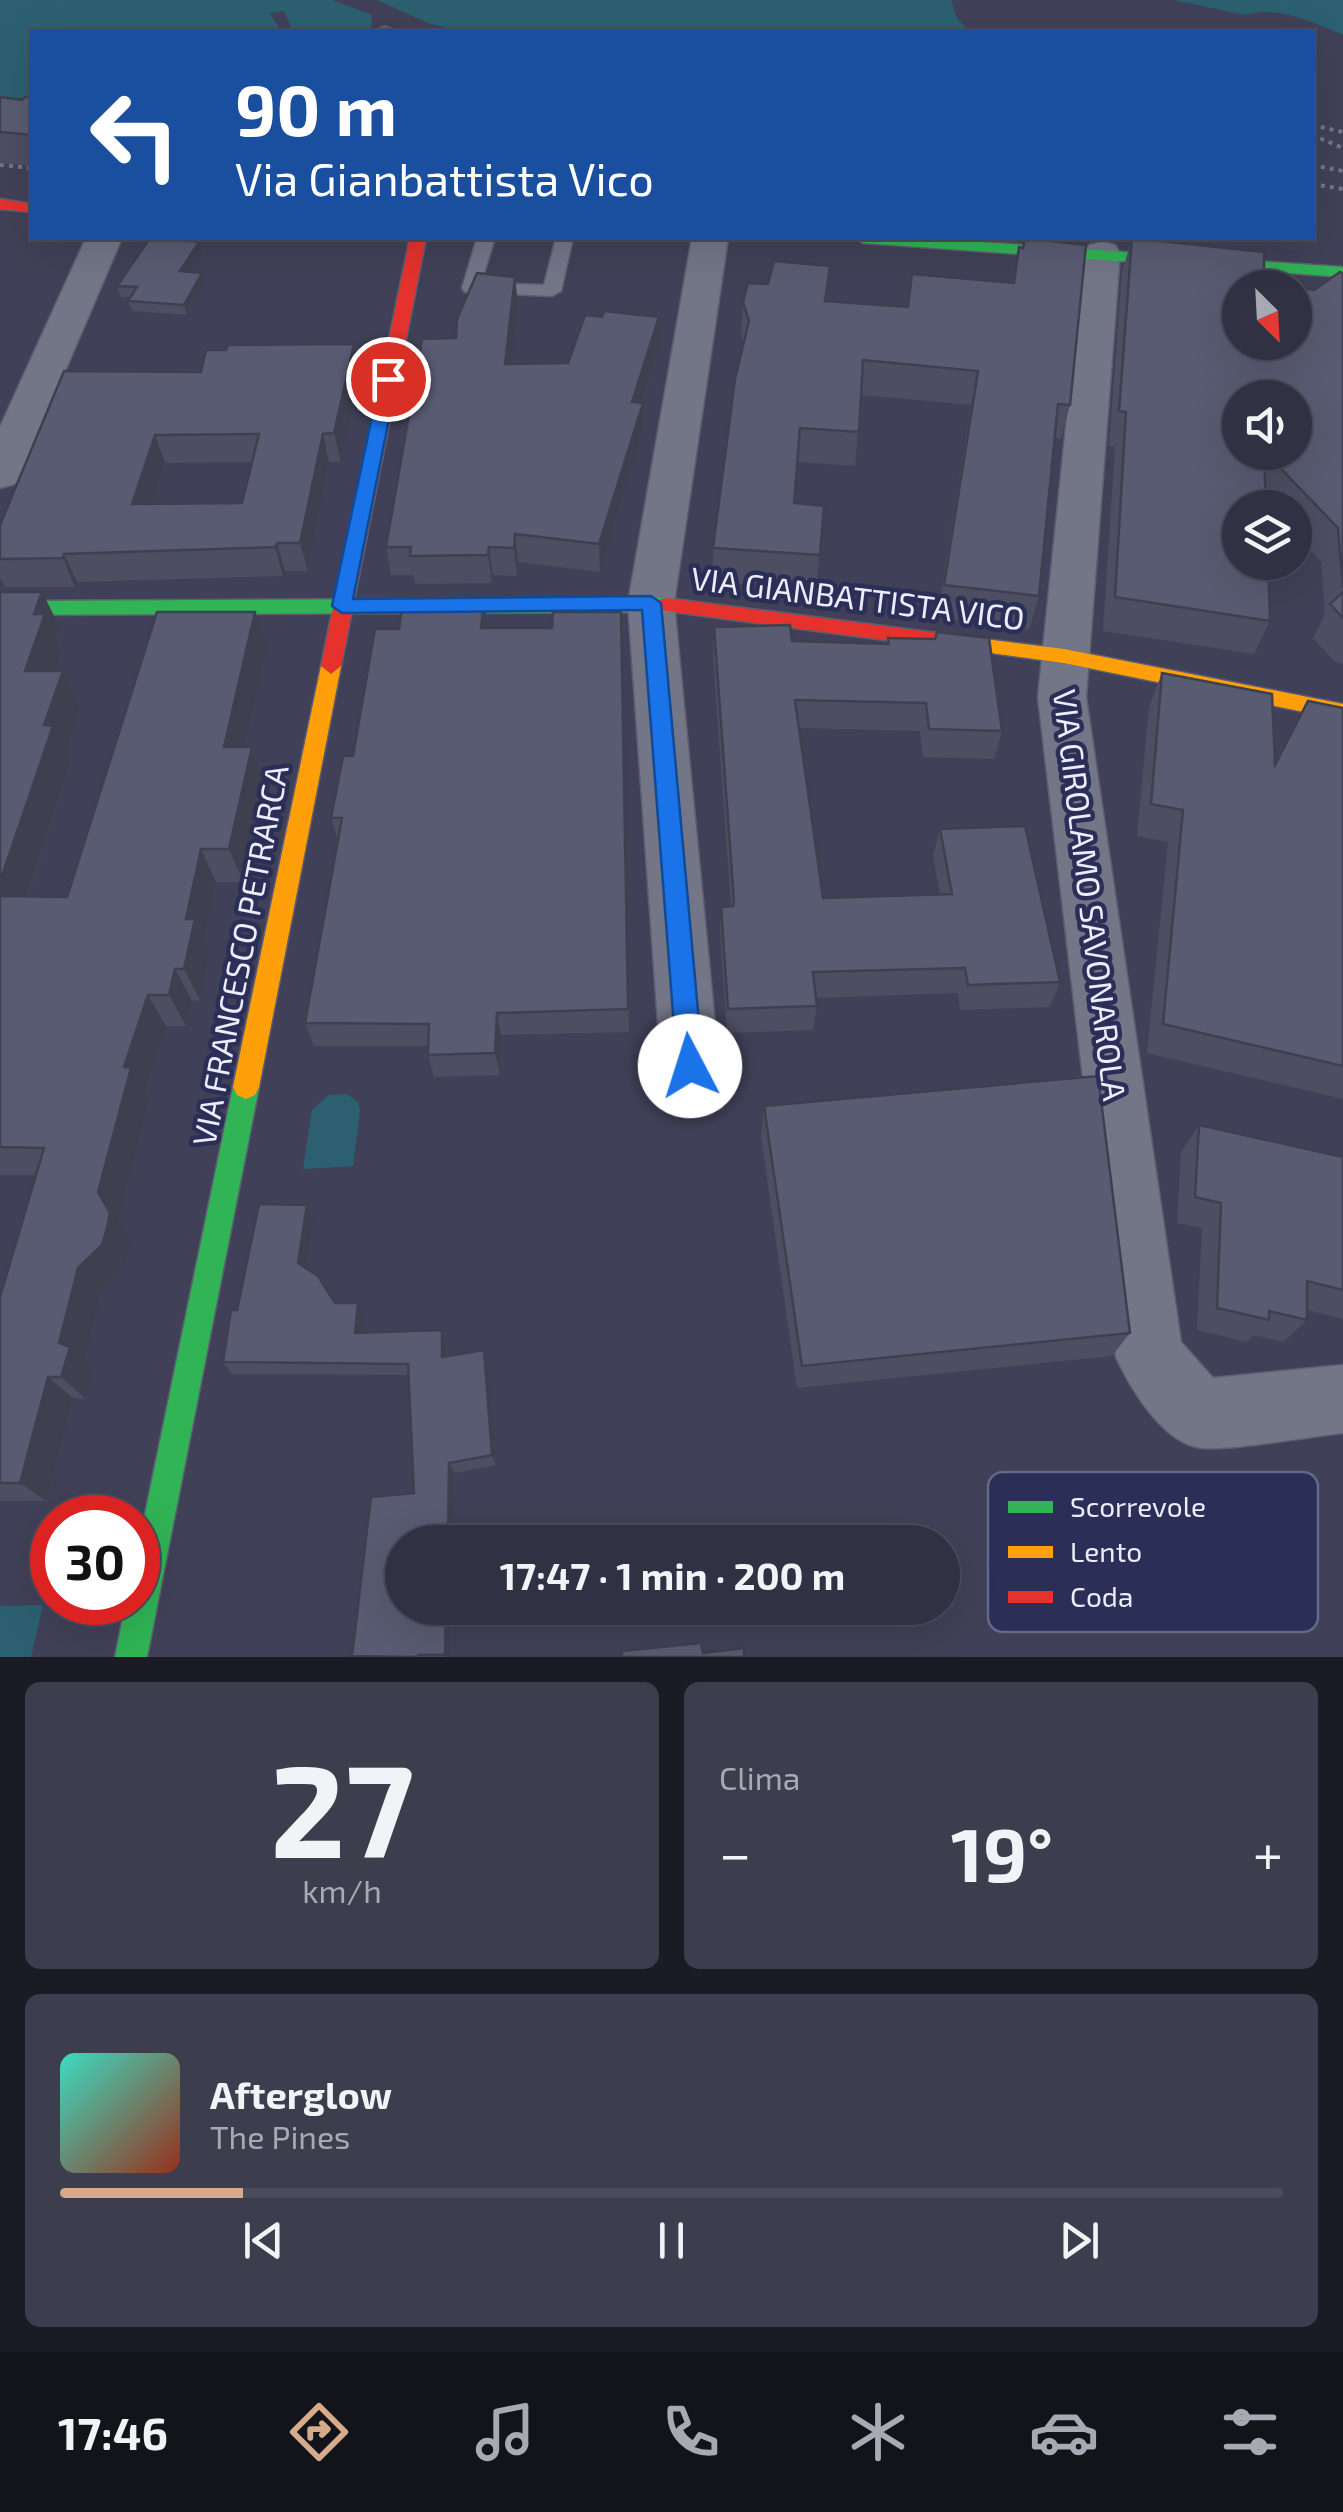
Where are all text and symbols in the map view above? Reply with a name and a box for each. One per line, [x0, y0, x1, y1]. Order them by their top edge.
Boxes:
text: 90 m [235, 66, 397, 150]
icon: left [70, 70, 200, 200]
text: Via Gianbattista Vico [235, 151, 654, 205]
north arrow [1222, 270, 1312, 360]
map controls [1222, 270, 1312, 580]
pin [346, 337, 431, 422]
icon: arrive [361, 352, 416, 407]
button: sound [1222, 380, 1312, 470]
button: layers [1222, 490, 1312, 580]
street label: VIA GIANBATTISTA VICO [689, 558, 1027, 636]
street label: VIA GIROLAMO SAVONAROLA [1047, 687, 1135, 1103]
street label: VIA FRANCESCO PETRARCA [183, 761, 295, 1149]
position arrow [638, 1014, 742, 1118]
legend [988, 1472, 1318, 1632]
text: Scorrevole [1070, 1489, 1206, 1523]
speed limit sign: 30 [30, 1495, 160, 1625]
text: Lento [1070, 1534, 1142, 1568]
text: 17:47 · 1 min · 200 m [500, 1552, 845, 1598]
text: Coda [1070, 1579, 1133, 1613]
text: 27 [270, 1728, 414, 1884]
text: Clima [719, 1758, 800, 1796]
text: 19° [951, 1807, 1053, 1897]
text: − [719, 1819, 751, 1885]
text: + [1253, 1819, 1283, 1885]
text: km/h [302, 1871, 382, 1909]
text: Afterglow [210, 2071, 392, 2117]
text: The Pines [210, 2117, 350, 2155]
icon: previous [236, 2213, 291, 2268]
icon: pause [644, 2213, 699, 2268]
icon: next [1052, 2213, 1107, 2268]
icon: directions [284, 2397, 354, 2467]
icon: music [470, 2397, 540, 2467]
icon: phone [656, 2397, 726, 2467]
icon: climate [843, 2397, 913, 2467]
icon: car [1029, 2397, 1099, 2467]
icon: filters [1215, 2397, 1285, 2467]
text: 17:46 [58, 2405, 168, 2459]

